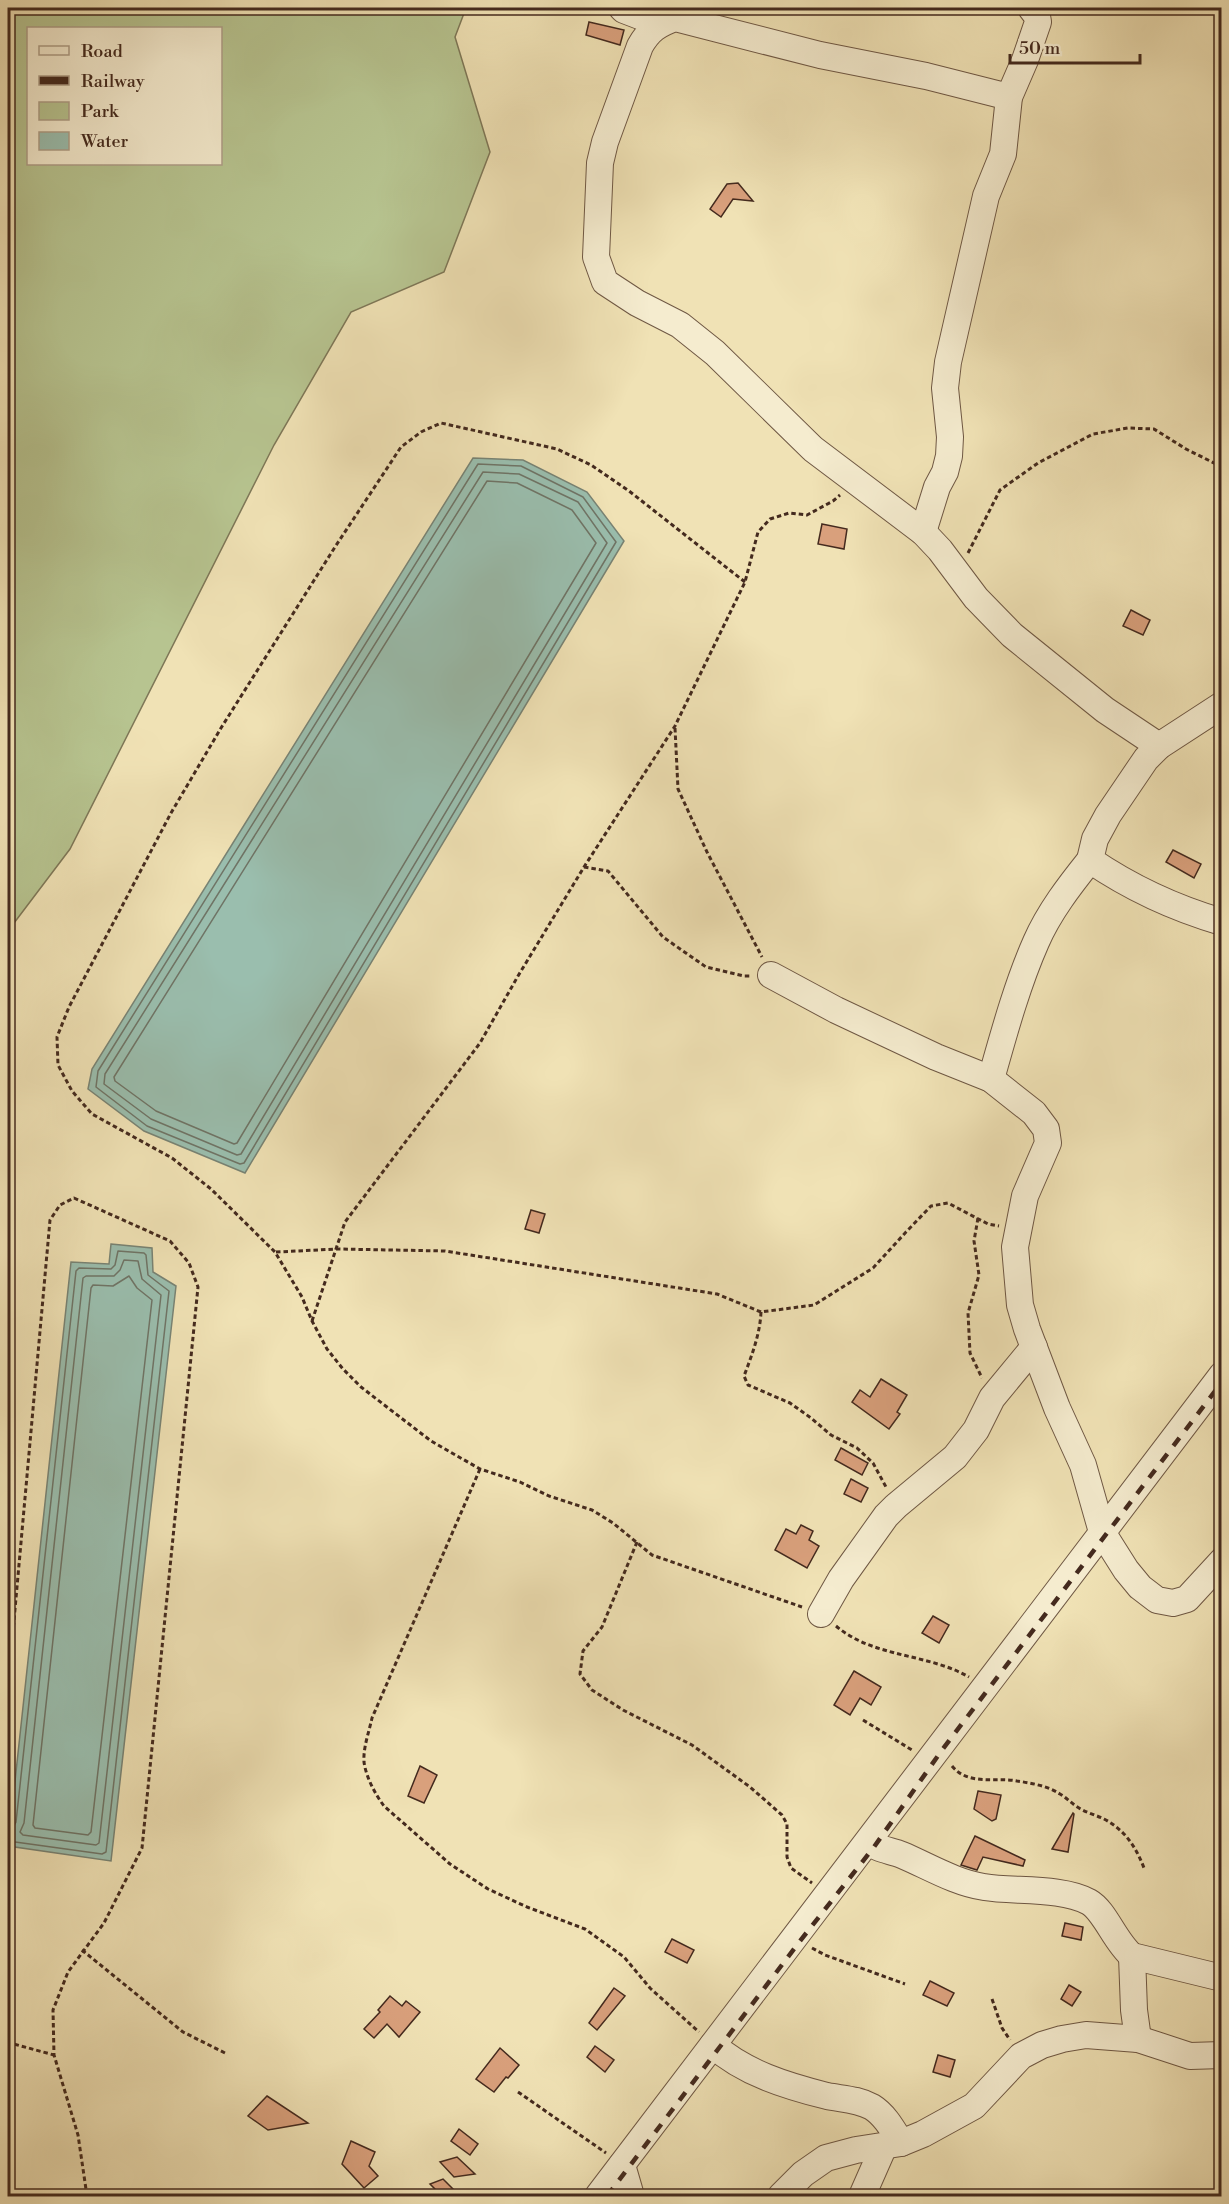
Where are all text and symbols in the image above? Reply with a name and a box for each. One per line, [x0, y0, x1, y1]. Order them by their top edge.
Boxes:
legend [27, 27, 222, 165]
scale bar [1010, 27, 1140, 65]
text: 50 m [1019, 37, 1061, 60]
text: Road [81, 40, 124, 63]
text: Railway [81, 70, 145, 93]
text: Park [81, 100, 120, 123]
text: Water [80, 130, 129, 153]

